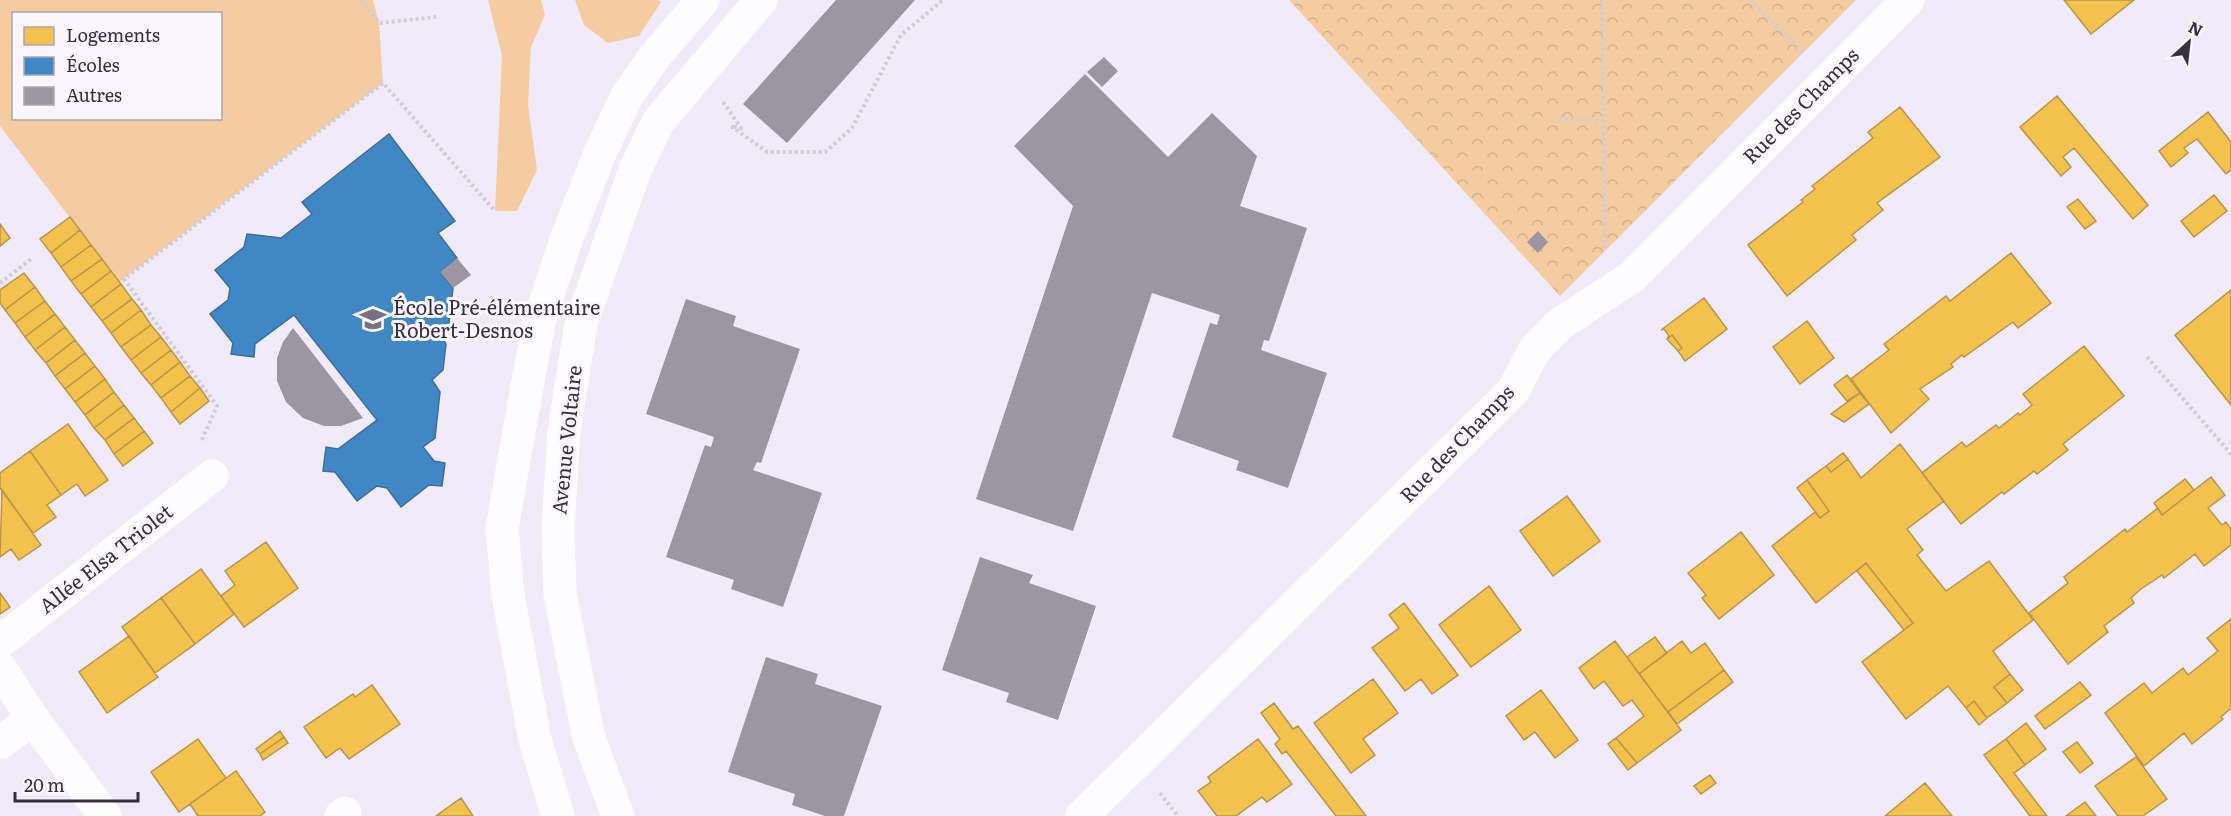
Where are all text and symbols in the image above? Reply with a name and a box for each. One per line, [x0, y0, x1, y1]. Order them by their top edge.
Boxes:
legend [12, 12, 222, 120]
north arrow [2159, 12, 2219, 72]
text: N [2185, 14, 2208, 41]
text: Logements [66, 21, 160, 48]
street label: Rue des Champs [1735, 40, 1865, 170]
text: Écoles [66, 51, 120, 78]
text: Autres [66, 81, 122, 108]
place label: École Pré-élémentaire Robert-Desnos [393, 291, 601, 344]
school or university icon: École Pré-élémentaire Robert-Desnos [358, 304, 388, 334]
street label: Avenue Voltaire [542, 364, 588, 516]
street label: Rue des Champs [1391, 377, 1520, 508]
street label: Allée Elsa Triolet [32, 496, 178, 619]
scale bar [15, 765, 138, 803]
text: 20 m [24, 771, 65, 798]

